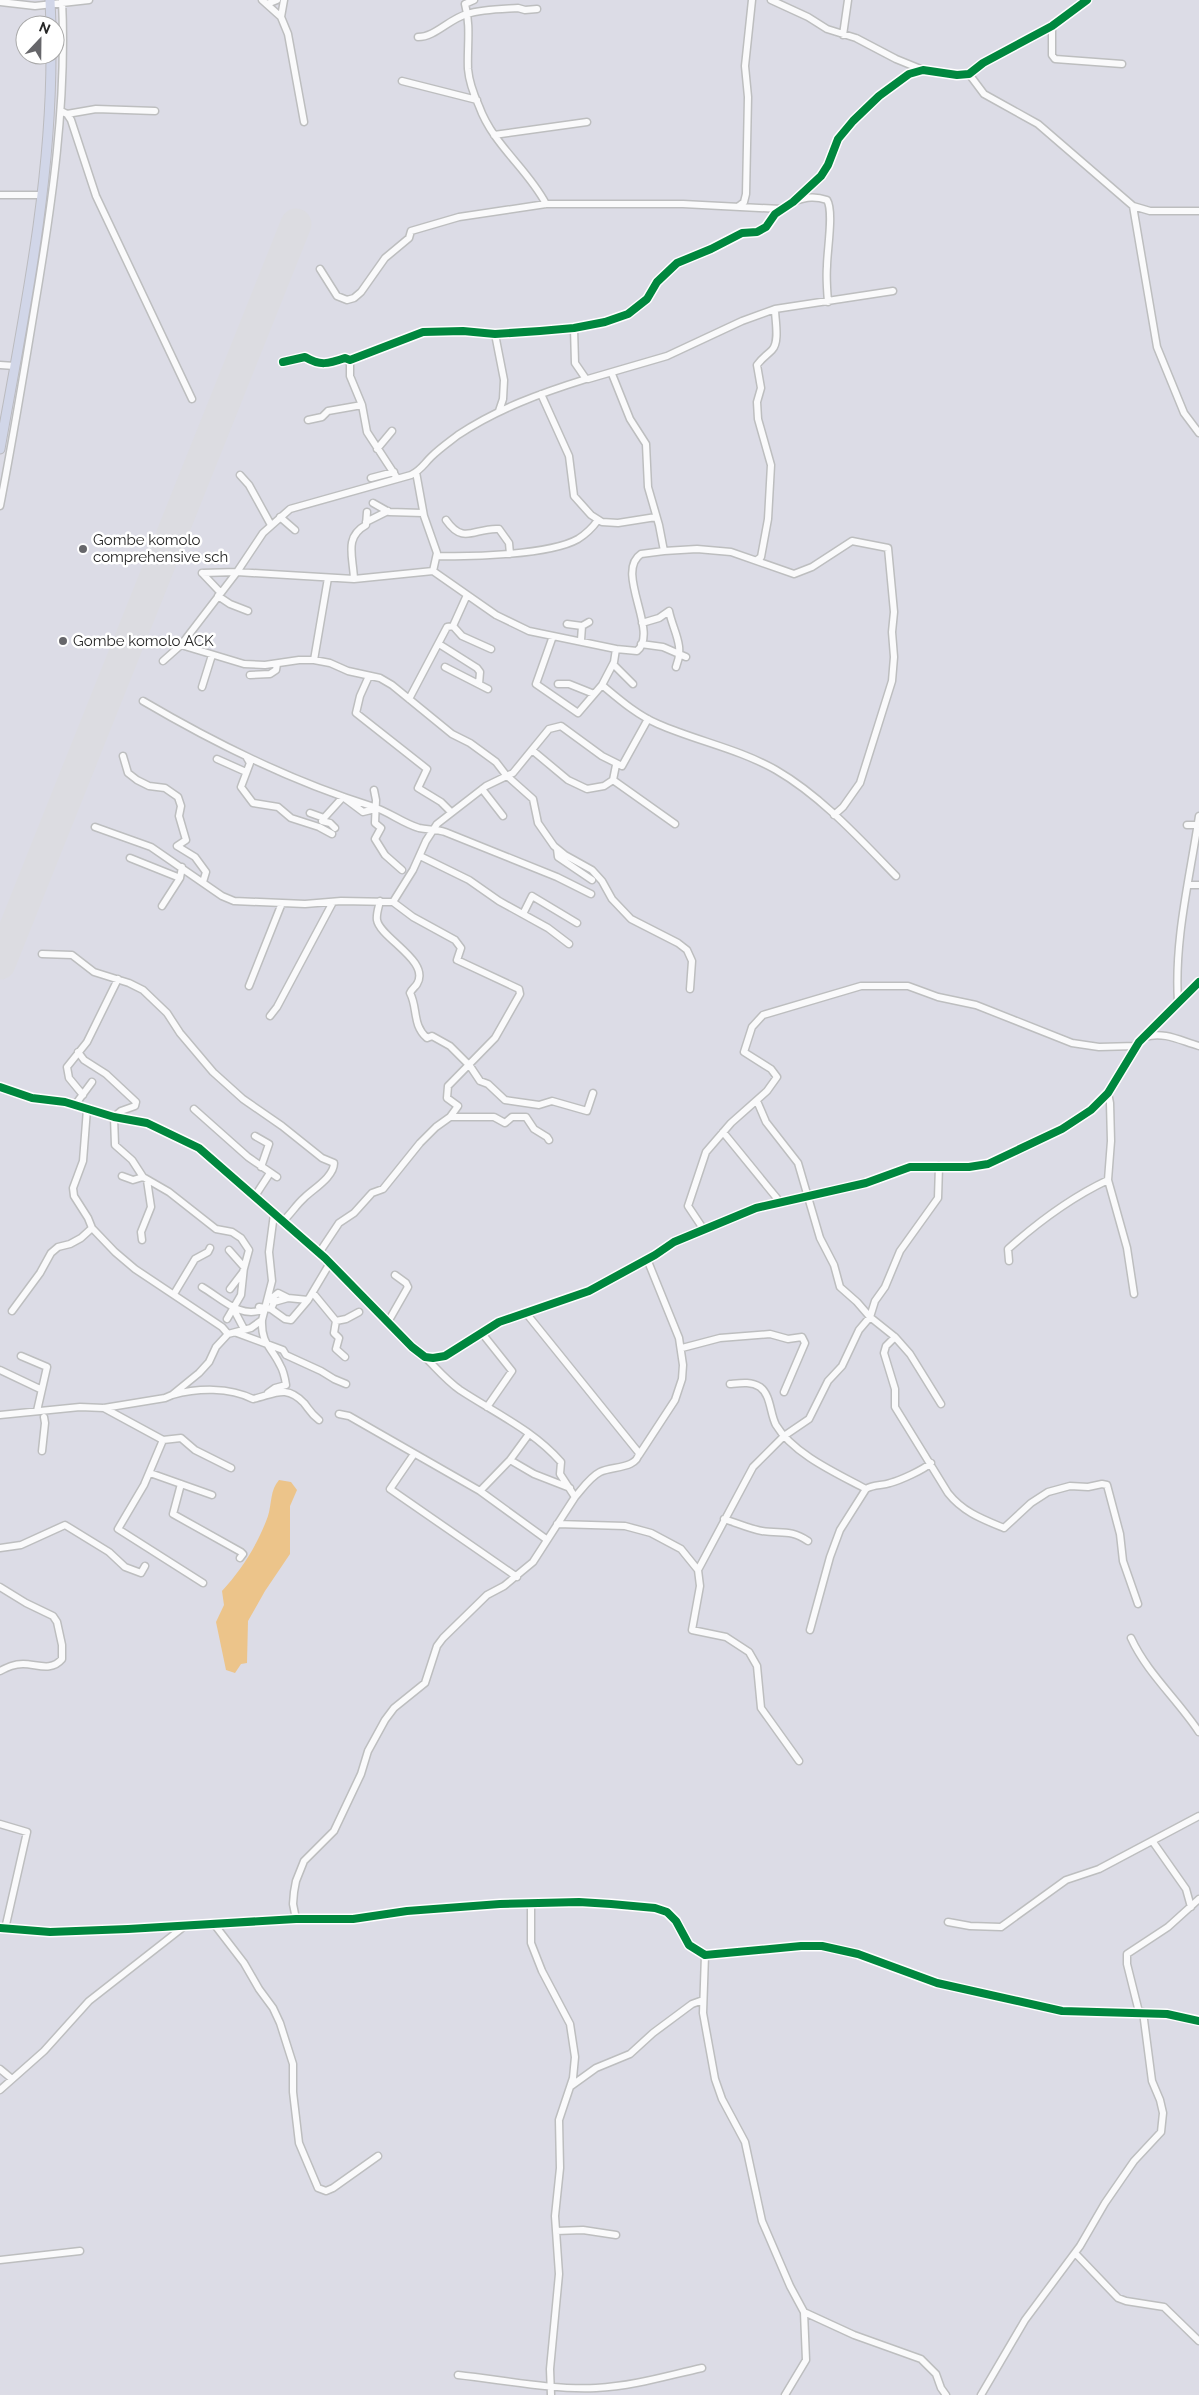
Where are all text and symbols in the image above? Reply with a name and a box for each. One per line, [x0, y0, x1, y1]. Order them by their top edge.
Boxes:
north arrow [15, 15, 65, 65]
text: N [37, 19, 53, 37]
place label: Gombe komolo comprehensive sch [93, 531, 228, 566]
marker: Gombe komolo comprehensive sch [77, 543, 89, 555]
place label: Gombe komolo ACK [73, 632, 214, 650]
marker: Gombe komolo ACK [57, 635, 69, 647]

